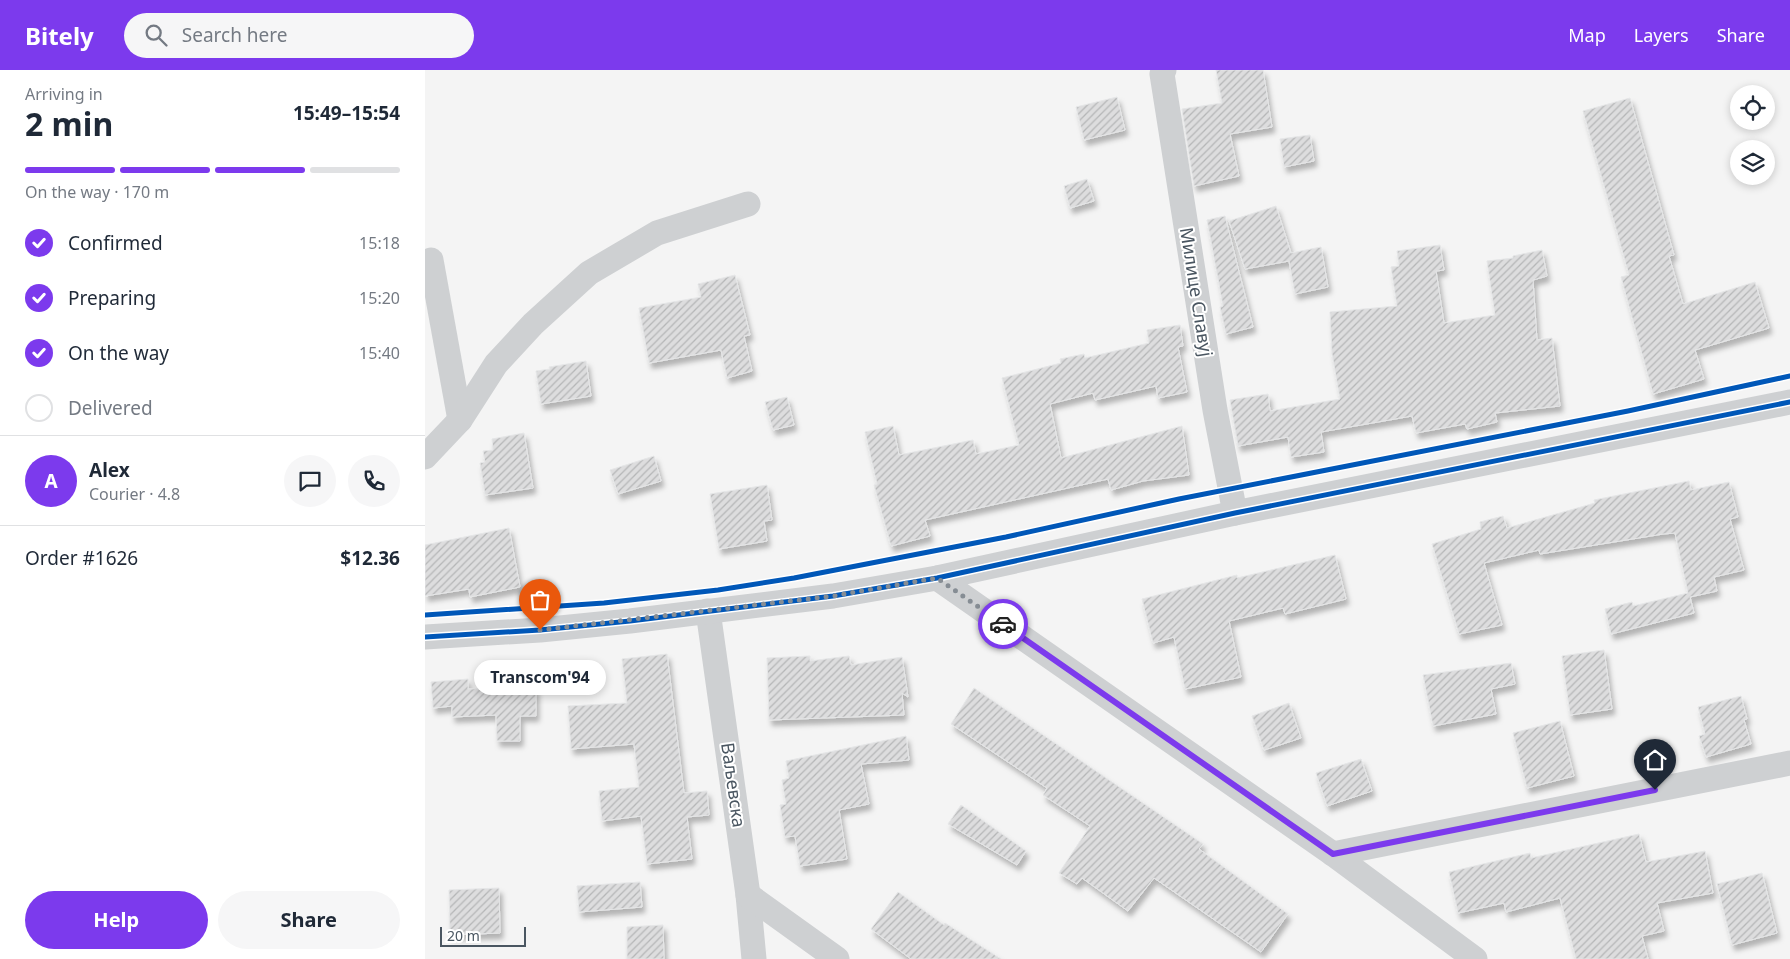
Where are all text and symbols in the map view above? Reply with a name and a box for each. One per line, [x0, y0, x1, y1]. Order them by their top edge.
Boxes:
search box [124, 13, 474, 58]
text: Bitely [25, 19, 94, 52]
icon: search [142, 21, 170, 49]
text: Search here [182, 22, 287, 48]
text: Map [1568, 23, 1606, 47]
text: Layers [1634, 23, 1689, 47]
text: Share [1717, 23, 1765, 47]
text: Arriving in [25, 83, 103, 105]
map controls [1730, 85, 1775, 185]
button: locate [1730, 85, 1775, 130]
text: 15:49–15:54 [293, 100, 400, 126]
text: 2 min [25, 102, 113, 145]
button: layers [1730, 140, 1775, 185]
text: On the way · 170 m [25, 181, 169, 203]
street label: Милице Славуј [1175, 225, 1219, 358]
icon: check [25, 229, 53, 257]
text: Confirmed [68, 230, 163, 256]
text: 15:18 [359, 232, 400, 254]
icon: check [25, 284, 53, 312]
text: Preparing [68, 285, 156, 311]
text: 15:20 [359, 287, 400, 309]
icon: check [25, 339, 53, 367]
text: On the way [68, 340, 169, 366]
text: 15:40 [359, 342, 400, 364]
text: Delivered [68, 395, 153, 421]
button: chat [284, 455, 336, 507]
button: phone [348, 455, 400, 507]
text: Alex [89, 457, 130, 483]
text: A [44, 468, 58, 494]
text: Courier · 4.8 [89, 483, 180, 505]
text: Order #1626 [25, 545, 138, 571]
text: $12.36 [340, 545, 400, 571]
pin [519, 579, 561, 630]
icon: bag [526, 586, 554, 614]
courier [978, 599, 1028, 649]
icon: car [989, 610, 1017, 638]
callout: Transcom'94 [474, 660, 606, 695]
text: Transcom'94 [490, 666, 590, 688]
pin [1634, 739, 1676, 790]
street label: Ваљевска [716, 741, 752, 829]
icon: home [1641, 746, 1669, 774]
button: Help [25, 891, 208, 949]
button: Share [218, 891, 400, 949]
scale bar [440, 924, 526, 947]
text: 20 m [447, 926, 480, 945]

